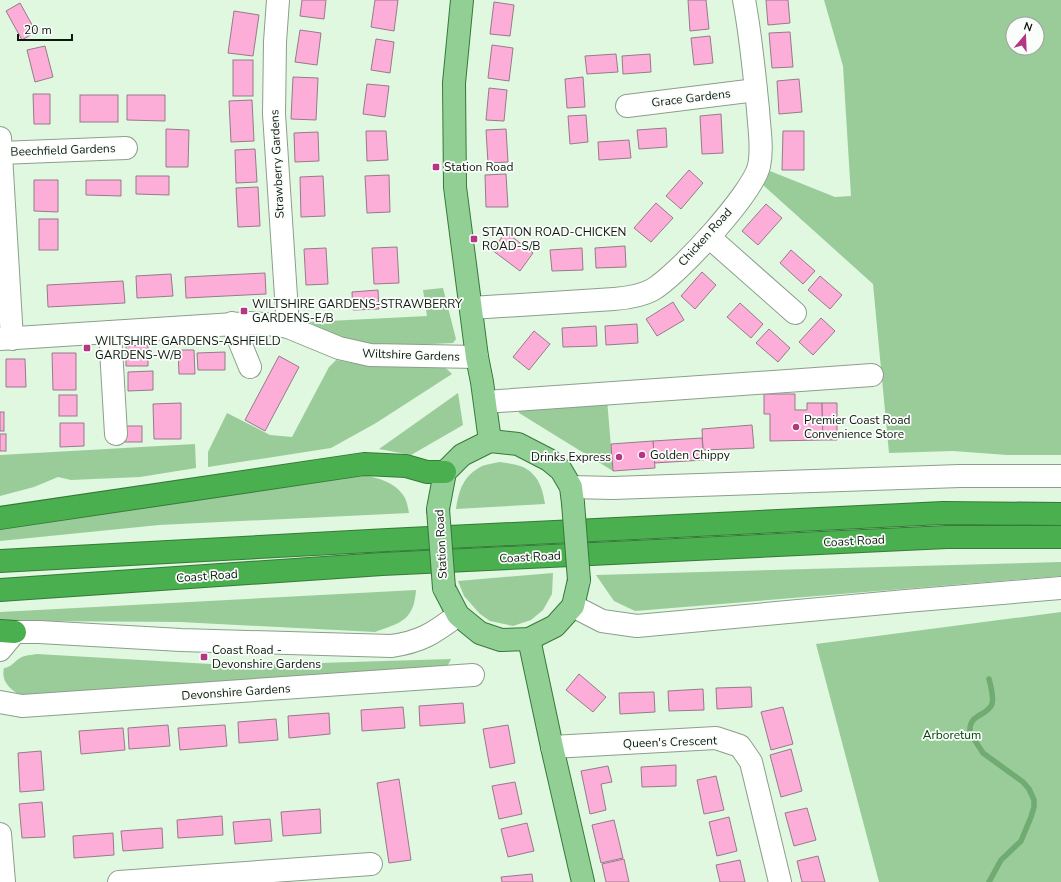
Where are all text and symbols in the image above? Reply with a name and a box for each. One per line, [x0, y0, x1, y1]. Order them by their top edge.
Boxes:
scale bar [18, 16, 72, 42]
north arrow [1005, 16, 1045, 56]
text: N [1022, 19, 1034, 35]
text: 20 m [24, 22, 52, 38]
street label: Grace Gardens [651, 85, 732, 111]
street label: Strawberry Gardens [266, 109, 288, 219]
street label: Beechfield Gardens [10, 140, 116, 160]
place label: Station Road [444, 159, 513, 175]
marker: Station Road [431, 162, 441, 172]
street label: Chicken Road [675, 204, 735, 270]
place label: STATION ROAD-CHICKEN ROAD-S/B [482, 224, 626, 254]
marker: STATION ROAD-CHICKEN ROAD-S/B [469, 234, 479, 244]
place label: WILTSHIRE GARDENS-STRAWBERRY GARDENS-E/B [252, 296, 463, 326]
marker: WILTSHIRE GARDENS-STRAWBERRY GARDENS-E/B [239, 306, 249, 316]
place label: WILTSHIRE GARDENS-ASHFIELD GARDENS-W/B [95, 333, 281, 363]
marker: WILTSHIRE GARDENS-ASHFIELD GARDENS-W/B [82, 343, 92, 353]
street label: Wiltshire Gardens [362, 345, 460, 365]
place label: Premier Coast Road Convenience Store [804, 412, 911, 442]
marker: Premier Coast Road Convenience Store [791, 422, 801, 432]
place label: Golden Chippy [650, 447, 731, 463]
place label: Drinks Express [531, 449, 611, 465]
marker: Golden Chippy [637, 450, 647, 460]
marker: Drinks Express [614, 452, 624, 462]
street label: Station Road [431, 509, 451, 579]
street label: Coast Road [823, 531, 885, 551]
street label: Coast Road [499, 547, 561, 567]
street label: Coast Road [176, 566, 238, 586]
place label: Coast Road - Devonshire Gardens [212, 642, 321, 672]
marker: Coast Road - Devonshire Gardens [199, 652, 209, 662]
street label: Devonshire Gardens [181, 680, 291, 704]
park label: Arboretum [923, 727, 981, 743]
street label: Queen's Crescent [623, 732, 718, 752]

